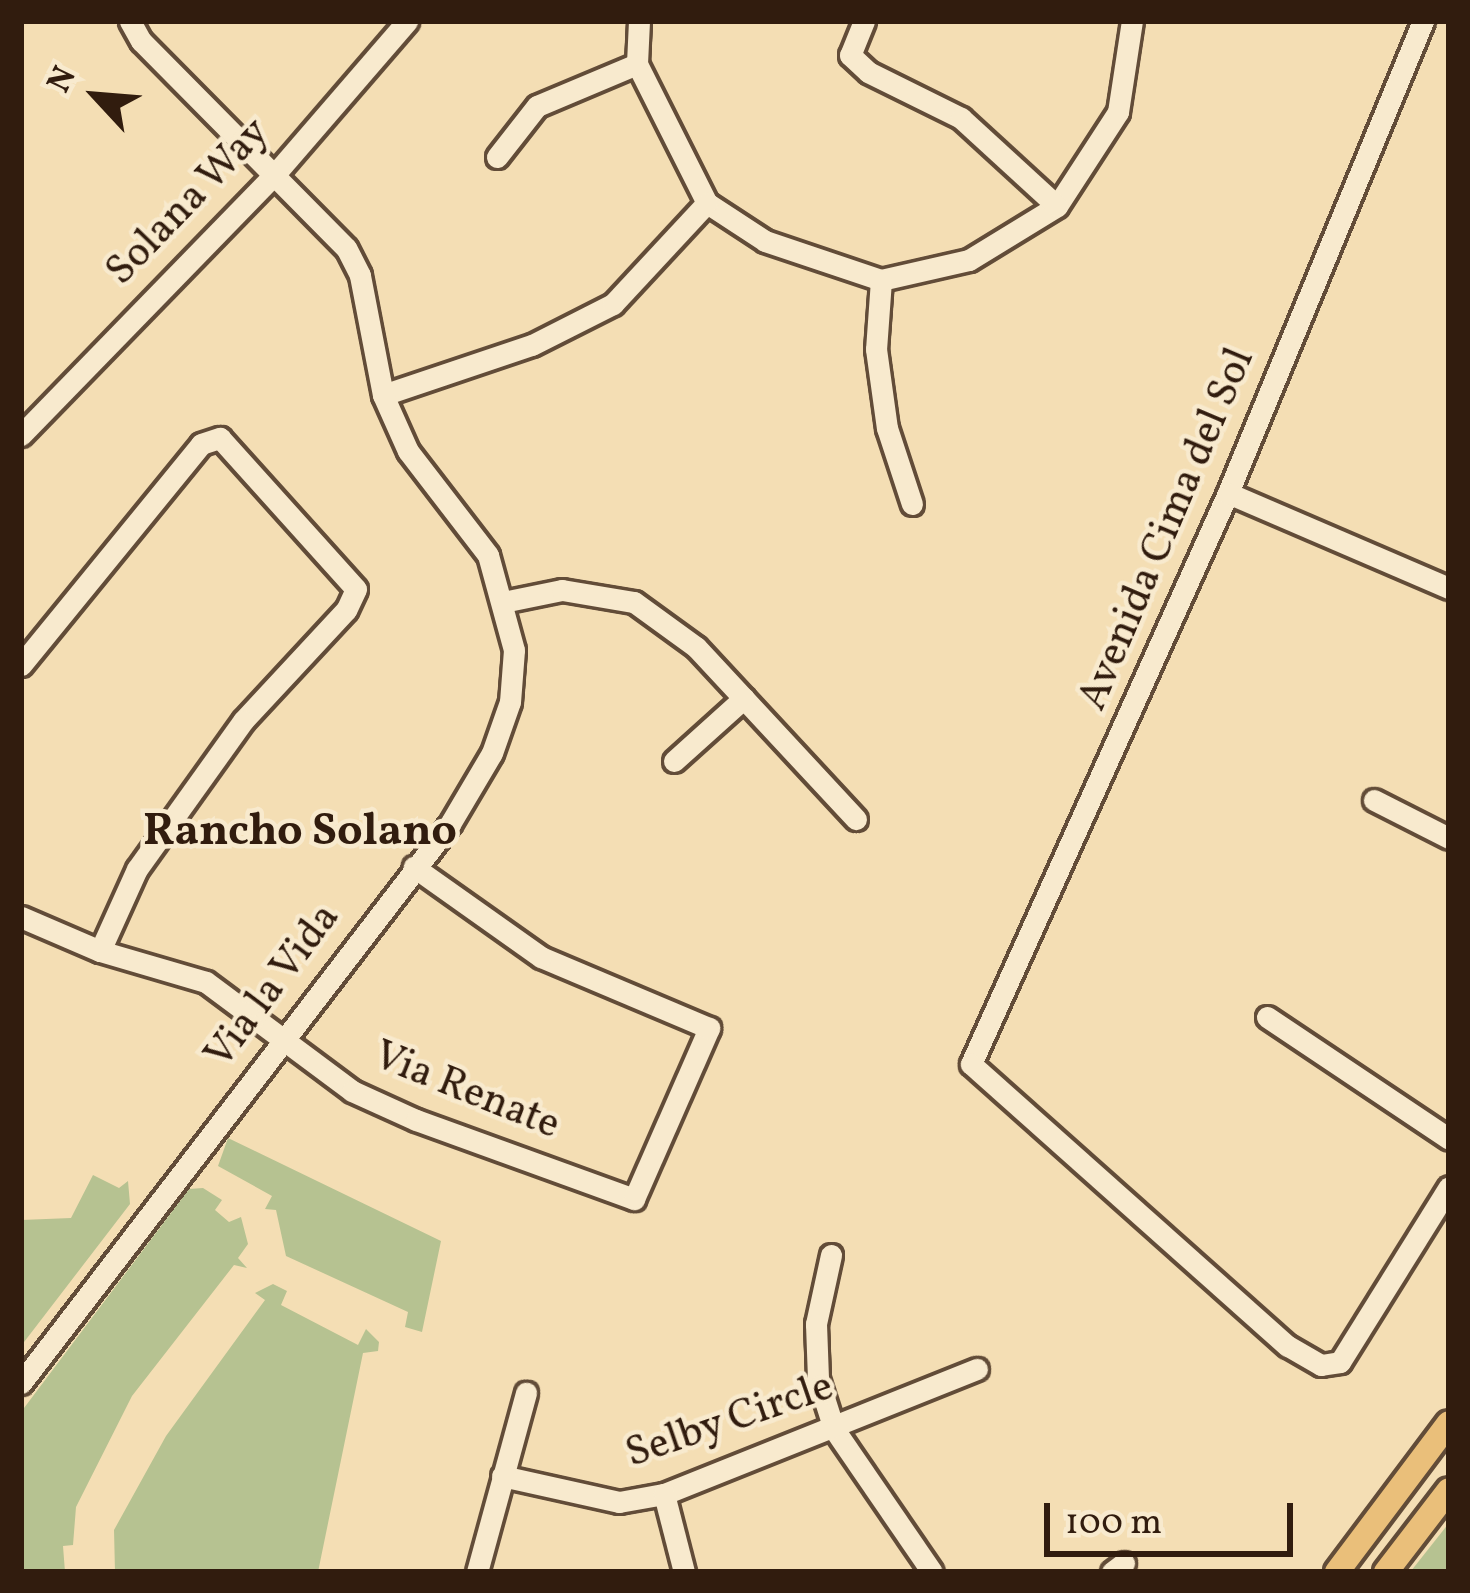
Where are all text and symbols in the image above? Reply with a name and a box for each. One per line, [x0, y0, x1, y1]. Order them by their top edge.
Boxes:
north arrow [36, 36, 156, 156]
text: N [38, 59, 90, 101]
street label: Solana Way [96, 108, 282, 298]
street label: Avenida Cima del Sol [1069, 341, 1267, 719]
district label: Rancho Solano [143, 806, 457, 860]
street label: Via la Vida [195, 894, 353, 1080]
street label: Via Renate [366, 1032, 566, 1152]
street label: Selby Circle [619, 1363, 841, 1481]
scale bar [1050, 1479, 1299, 1553]
text: 100 m [1065, 1499, 1162, 1549]

